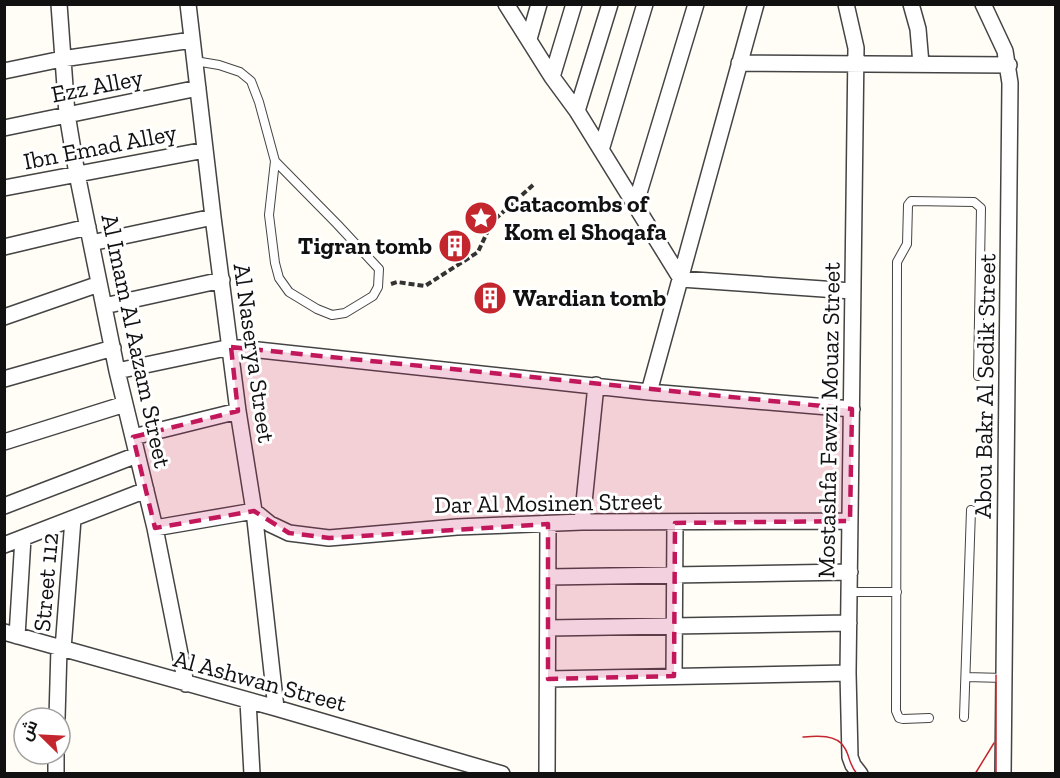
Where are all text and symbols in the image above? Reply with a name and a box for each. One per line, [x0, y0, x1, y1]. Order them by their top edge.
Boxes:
street label: Ezz Alley [49, 62, 146, 109]
street label: Ibn Emad Alley [21, 117, 180, 176]
place label: Catacombs of Kom el Shoqafa [504, 189, 667, 246]
place icon: Catacombs of Kom el Shoqafa [463, 200, 499, 236]
street label: Al Imam Al Aazam Street [95, 211, 178, 471]
building icon: Tigran tomb [437, 228, 473, 264]
place label: Tigran tomb [298, 231, 432, 260]
street label: Abou Bakr Al Sedik Street [968, 253, 1001, 519]
street label: Al Naserya Street [228, 262, 281, 444]
street label: Mostashfa Fawzi Mouaz Street [811, 262, 846, 578]
building icon: Wardian tomb [472, 280, 508, 316]
place label: Wardian tomb [513, 283, 666, 312]
street label: Dar Al Mosinen Street [434, 486, 662, 519]
street label: Street 112 [27, 531, 64, 633]
street label: Al Ashwan Street [170, 643, 350, 718]
north arrow [12, 706, 72, 766]
text: ش [16, 717, 42, 743]

